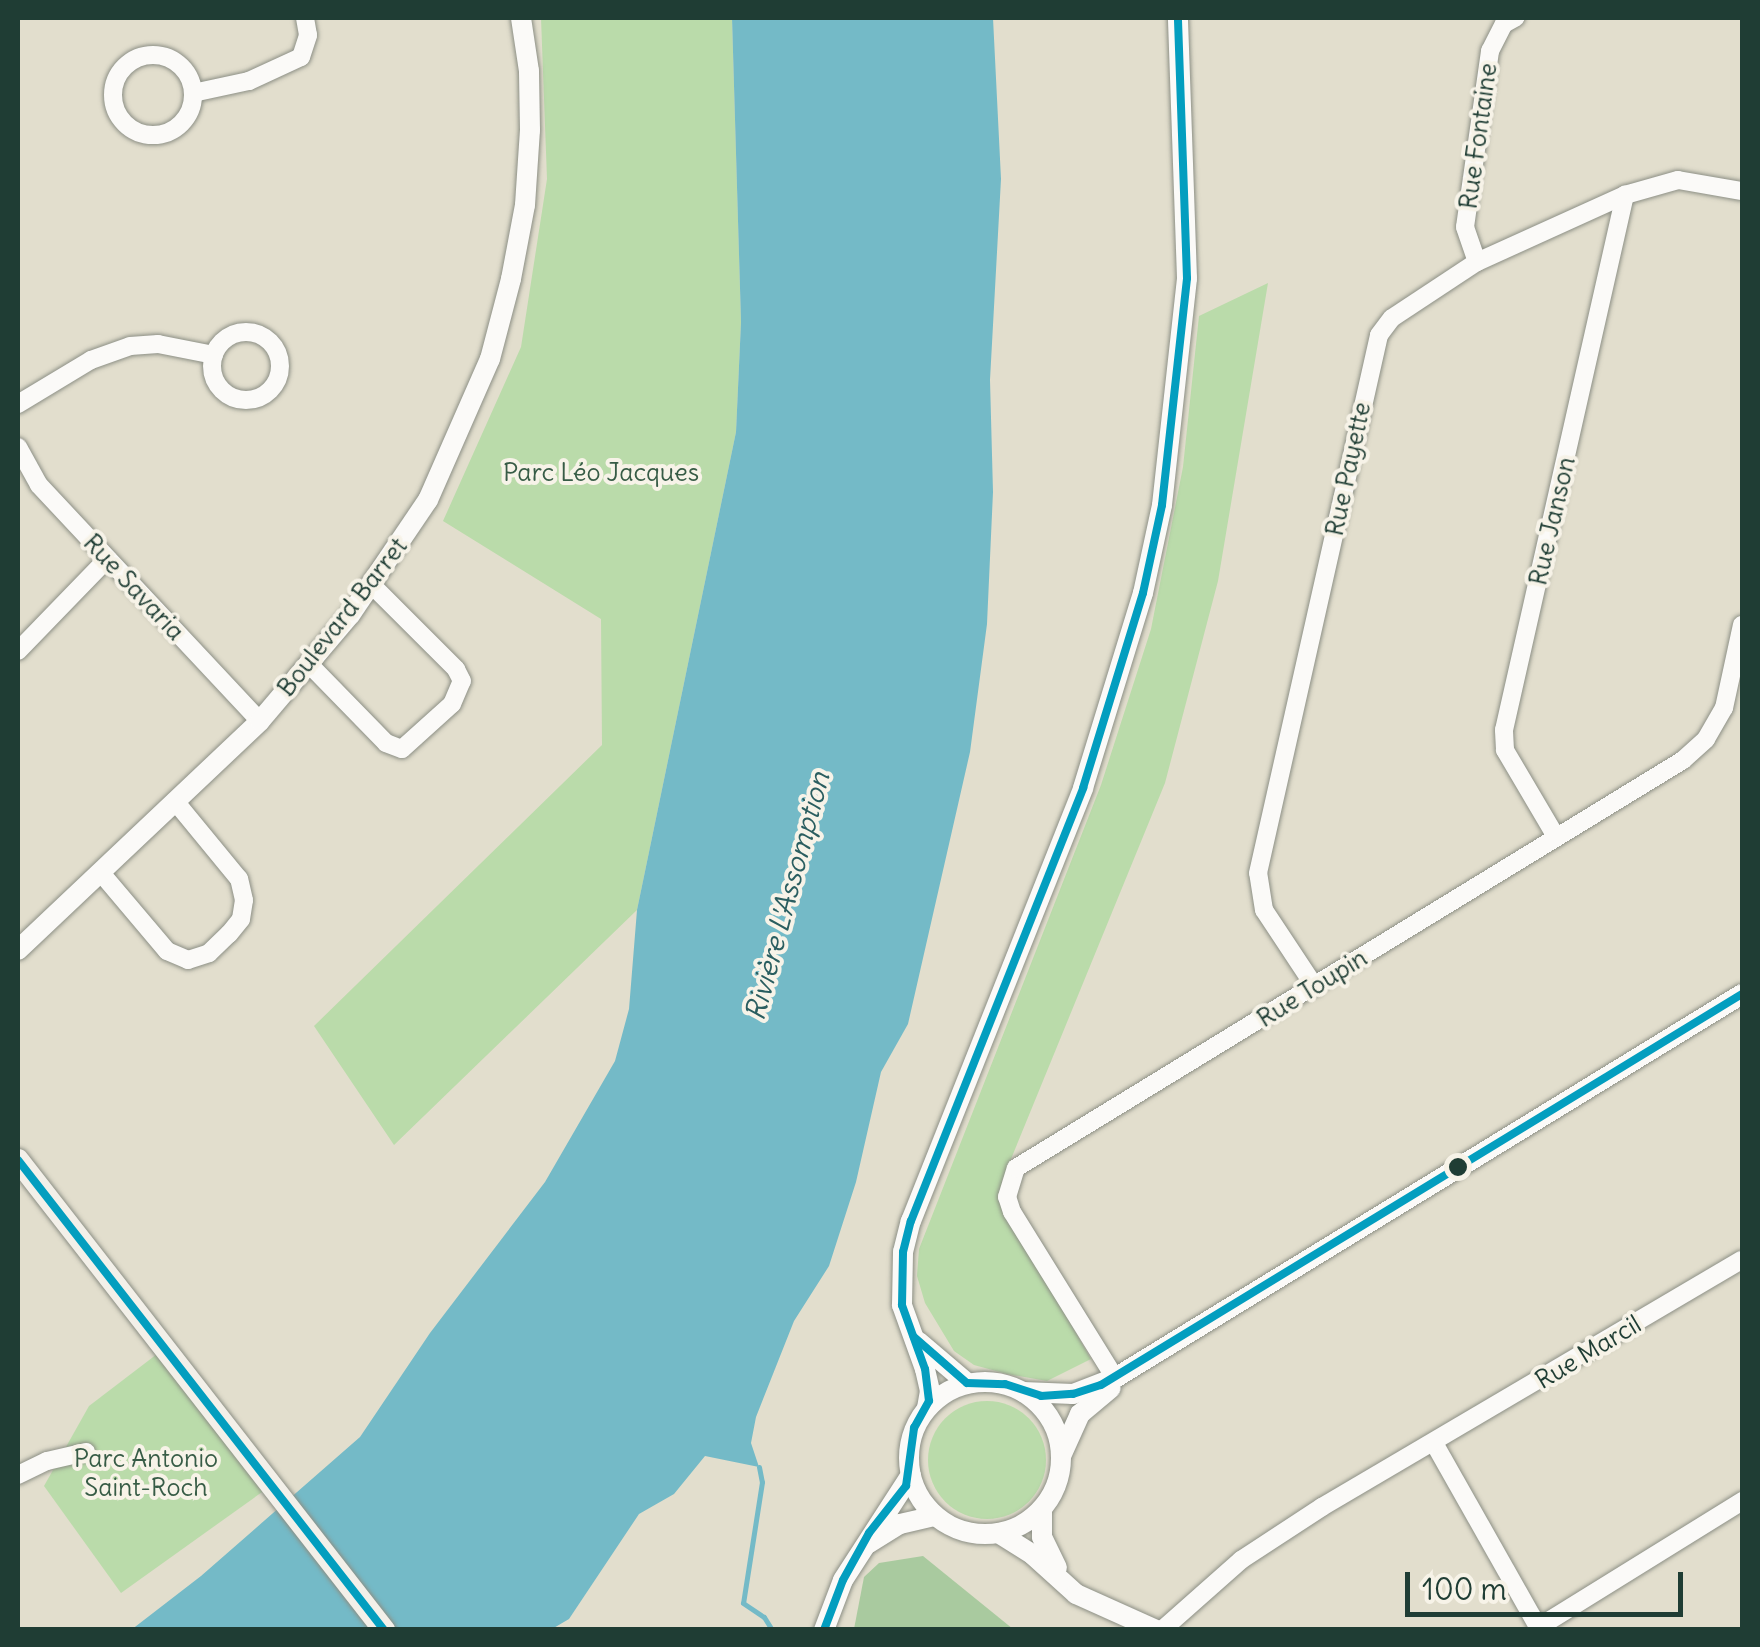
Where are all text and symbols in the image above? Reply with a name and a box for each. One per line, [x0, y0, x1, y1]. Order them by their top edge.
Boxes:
street label: Rue Fontaine [1453, 61, 1503, 211]
street label: Rue Payette [1319, 399, 1377, 539]
street label: Rue Janson [1523, 454, 1581, 588]
park label: Parc Léo Jacques [503, 457, 699, 487]
street label: Rue Savaria [77, 528, 191, 646]
street label: Boulevard Barret [271, 532, 413, 702]
water label: Rivière L'Assomption [738, 768, 836, 1024]
street label: Rue Toupin [1251, 942, 1373, 1034]
unlabelled marker [1448, 1157, 1468, 1177]
street label: Rue Marcil [1530, 1309, 1646, 1395]
park label: Parc Antonio Saint-Roch [74, 1444, 218, 1503]
scale bar [1410, 1552, 1688, 1614]
text: 100 m [1422, 1570, 1507, 1608]

